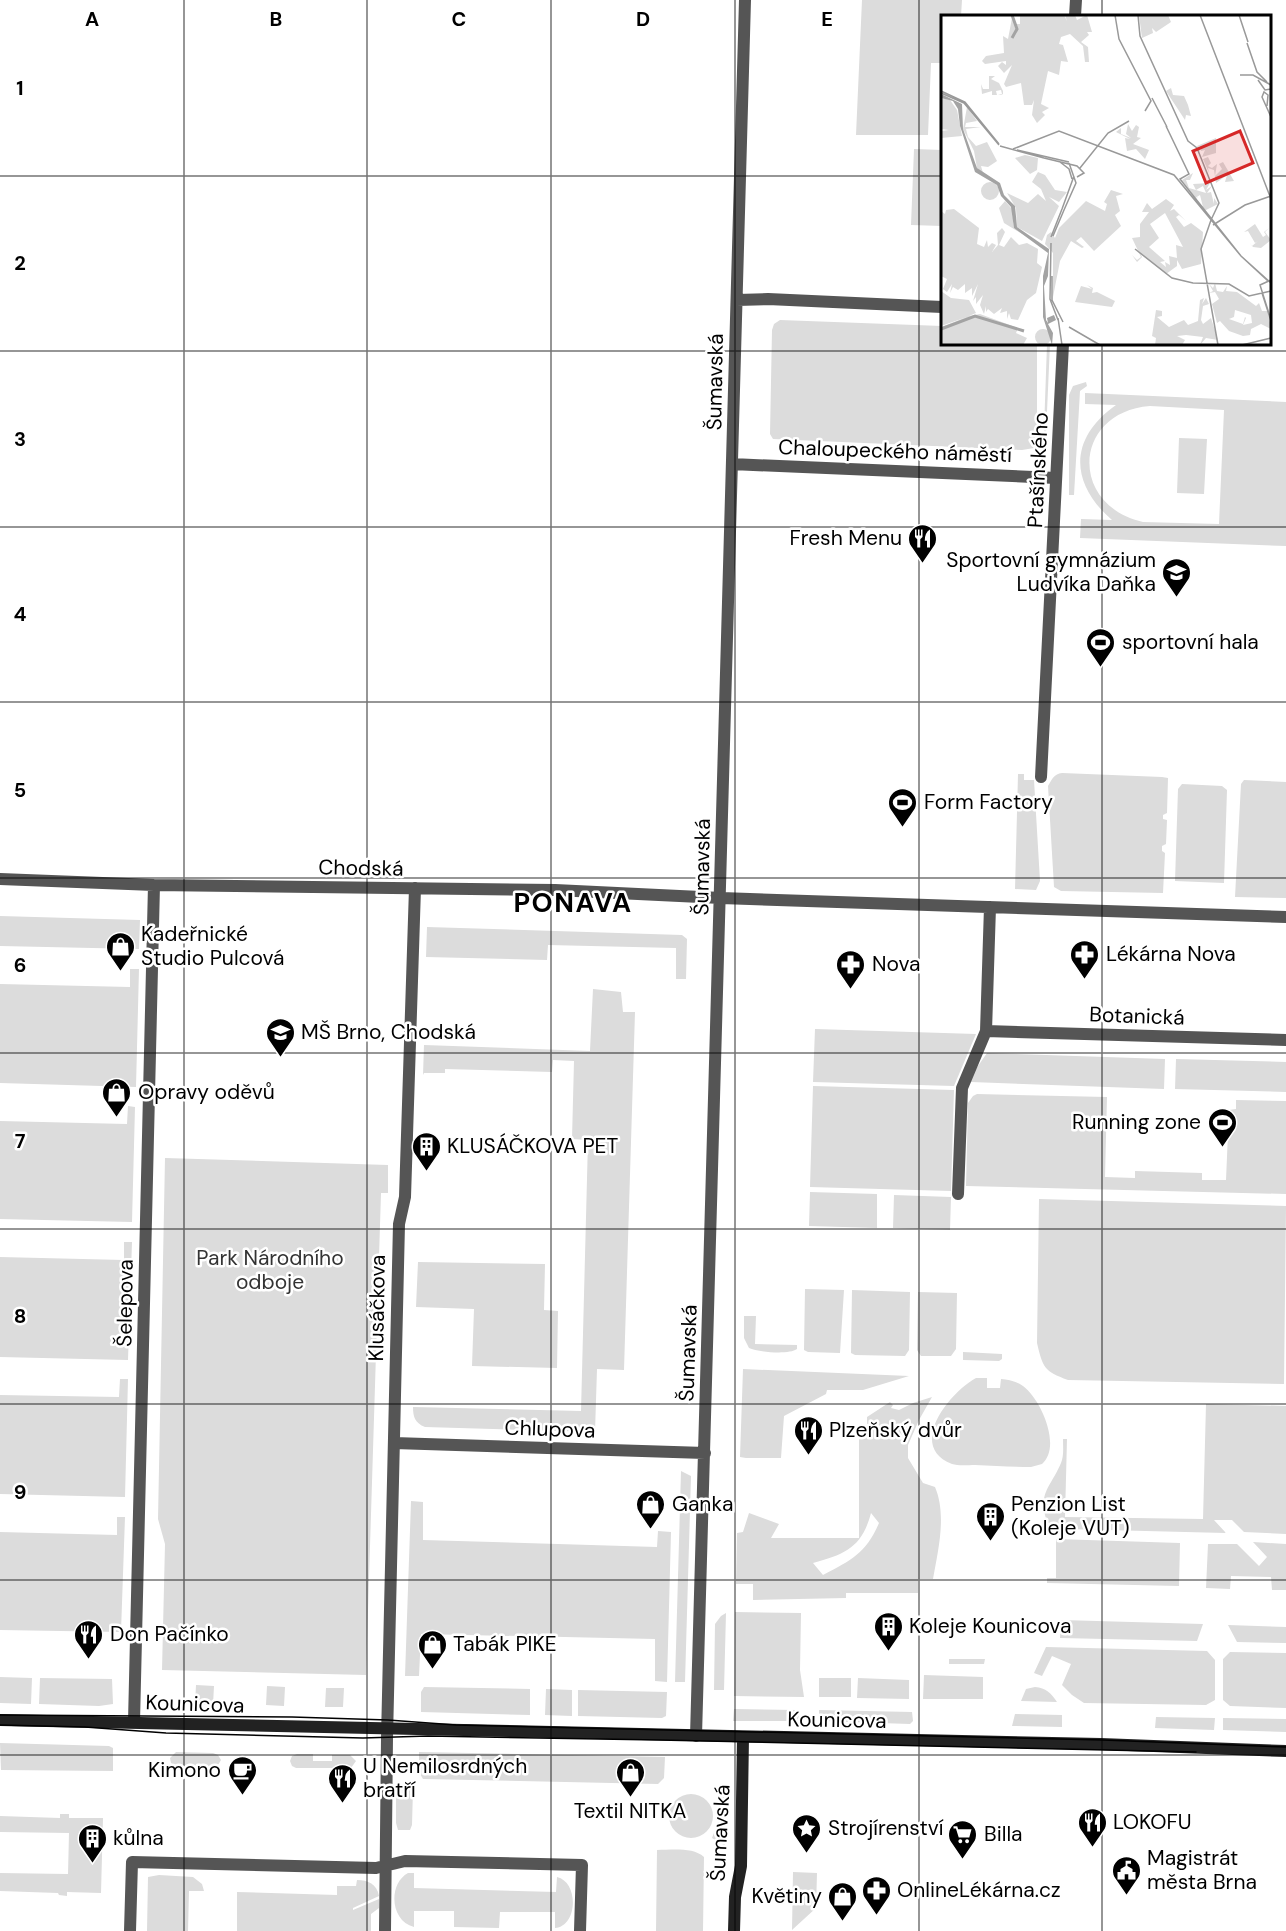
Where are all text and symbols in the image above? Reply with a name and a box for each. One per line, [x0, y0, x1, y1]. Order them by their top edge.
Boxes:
text: A [85, 6, 99, 32]
text: B [270, 6, 282, 32]
text: C [452, 6, 466, 32]
text: D [636, 6, 650, 32]
text: E [821, 6, 833, 32]
inset map [941, 15, 1271, 345]
text: 1 [16, 75, 24, 101]
text: 2 [14, 250, 26, 276]
street label: Šumavská [700, 333, 730, 431]
street label: Ptašínského [1021, 411, 1055, 529]
text: 3 [14, 426, 26, 452]
street label: Chaloupeckého náměstí [778, 433, 1013, 469]
restaurant icon: Fresh Menu [907, 522, 939, 564]
place label: Fresh Menu [790, 524, 902, 552]
place label: Sportovní gymnázium Ludvíka Daňka [946, 546, 1156, 598]
school or university icon: Sportovní gymnázium Ludvíka Daňka [1161, 556, 1193, 598]
text: 4 [14, 601, 27, 627]
sports icon: sportovní hala [1085, 626, 1117, 668]
place label: sportovní hala [1122, 628, 1259, 656]
text: 5 [14, 777, 26, 803]
sports icon: Form Factory [887, 786, 919, 828]
place label: Form Factory [924, 788, 1053, 816]
street label: Šumavská [687, 818, 717, 916]
street label: Chodská [318, 853, 404, 883]
district label: PONAVA [513, 885, 633, 920]
place label: Kadeřnické Studio Pulcová [141, 920, 285, 972]
shop icon: Kadeřnické Studio Pulcová [104, 930, 136, 972]
pharmacy icon: Lékárna Nova [1069, 938, 1101, 980]
place label: Lékárna Nova [1106, 940, 1236, 968]
pharmacy icon: Nova [835, 948, 867, 990]
place label: Nova [872, 950, 920, 978]
text: 6 [14, 952, 26, 978]
street label: Botanická [1089, 1000, 1185, 1032]
school or university icon: MŠ Brno, Chodská [264, 1016, 296, 1058]
place label: MŠ Brno, Chodská [301, 1018, 476, 1046]
shop icon: Opravy oděvů [101, 1076, 133, 1118]
place label: Opravy oděvů [138, 1078, 275, 1106]
sports icon: Running zone [1206, 1106, 1238, 1148]
place label: Running zone [1072, 1108, 1201, 1136]
text: 7 [15, 1128, 26, 1154]
building icon: KLUSÁČKOVA PET [410, 1130, 442, 1172]
place label: KLUSÁČKOVA PET [447, 1132, 618, 1160]
park label: Park Národního odboje [196, 1244, 344, 1296]
street label: Klusáčkova [362, 1254, 392, 1362]
street label: Šelepova [110, 1259, 140, 1347]
text: 8 [14, 1303, 26, 1329]
street label: Šumavská [672, 1304, 704, 1402]
street label: Chlupova [504, 1413, 596, 1445]
restaurant icon: Plzeňský dvůr [792, 1414, 824, 1456]
place label: Plzeňský dvůr [829, 1416, 962, 1444]
text: 9 [14, 1479, 26, 1505]
shop icon: Ganka [635, 1488, 667, 1530]
place label: Ganka [672, 1490, 733, 1518]
place label: Penzion List (Koleje VUT) [1011, 1490, 1130, 1542]
building icon: Penzion List (Koleje VUT) [974, 1500, 1006, 1542]
building icon: Koleje Kounicova [872, 1610, 904, 1652]
place label: Koleje Kounicova [909, 1612, 1071, 1640]
restaurant icon: Don Pačínko [73, 1618, 105, 1660]
place label: Don Pačínko [110, 1620, 229, 1648]
shop icon: Tabák PIKE [416, 1628, 448, 1670]
place label: Tabák PIKE [453, 1630, 557, 1658]
street label: Kounicova [145, 1688, 245, 1720]
street label: Kounicova [787, 1705, 887, 1735]
place label: U Nemilosrdných bratří [363, 1752, 527, 1804]
cafe icon: Kimono [226, 1754, 258, 1796]
place label: Kimono [148, 1756, 221, 1784]
shop icon: Textil NITKA [614, 1756, 646, 1798]
restaurant icon: U Nemilosrdných bratří [326, 1762, 358, 1804]
street label: Šumavská [703, 1784, 737, 1882]
place label: Textil NITKA [574, 1797, 686, 1825]
restaurant icon: LOKOFU [1076, 1806, 1108, 1848]
place label: LOKOFU [1113, 1808, 1192, 1836]
place icon: Strojírenství [791, 1812, 823, 1854]
place label: Strojírenství [828, 1814, 944, 1842]
supermarket icon: Billa [947, 1818, 979, 1860]
place label: Billa [984, 1820, 1023, 1848]
building icon: kůlna [76, 1822, 108, 1864]
place label: kůlna [113, 1824, 164, 1852]
place label: Magistrát města Brna [1147, 1844, 1257, 1896]
public building icon: Magistrát města Brna [1110, 1854, 1142, 1896]
pharmacy icon: OnlineLékárna.cz [860, 1874, 892, 1916]
place label: OnlineLékárna.cz [897, 1876, 1061, 1904]
shop icon: Květiny [827, 1880, 859, 1922]
place label: Květiny [752, 1882, 822, 1910]

